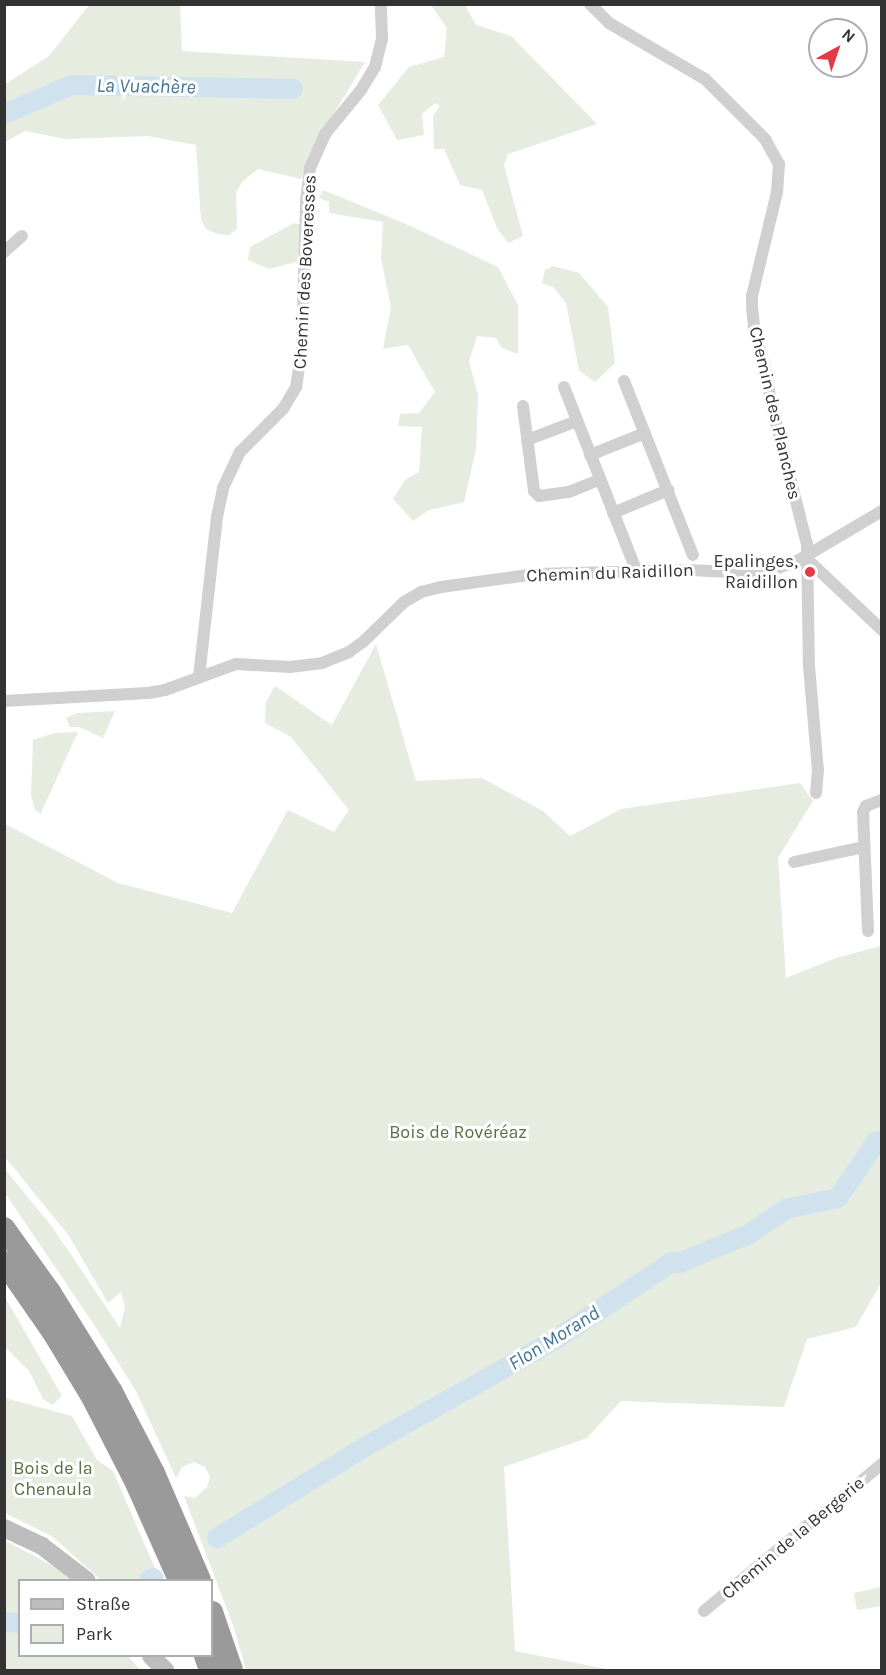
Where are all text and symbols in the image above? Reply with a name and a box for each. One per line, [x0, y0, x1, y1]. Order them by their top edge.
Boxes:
north arrow [808, 18, 868, 78]
text: N [838, 24, 859, 46]
water label: La Vuachère [96, 73, 196, 99]
street label: Chemin des Boveresses [289, 174, 321, 370]
street label: Chemin des Planches [745, 324, 805, 502]
place label: Epalinges, Raidillon [714, 551, 798, 594]
street label: Chemin du Raidillon [526, 559, 694, 587]
marker: Epalinges, Raidillon [803, 565, 817, 579]
park label: Bois de Rovéréaz [389, 1121, 527, 1143]
water label: Flon Morand [504, 1301, 604, 1375]
park label: Bois de la Chenaula [13, 1458, 93, 1500]
street label: Chemin de la Bergerie [717, 1472, 869, 1604]
legend [18, 1579, 213, 1657]
text: Straße [76, 1593, 130, 1615]
text: Park [76, 1623, 113, 1645]

